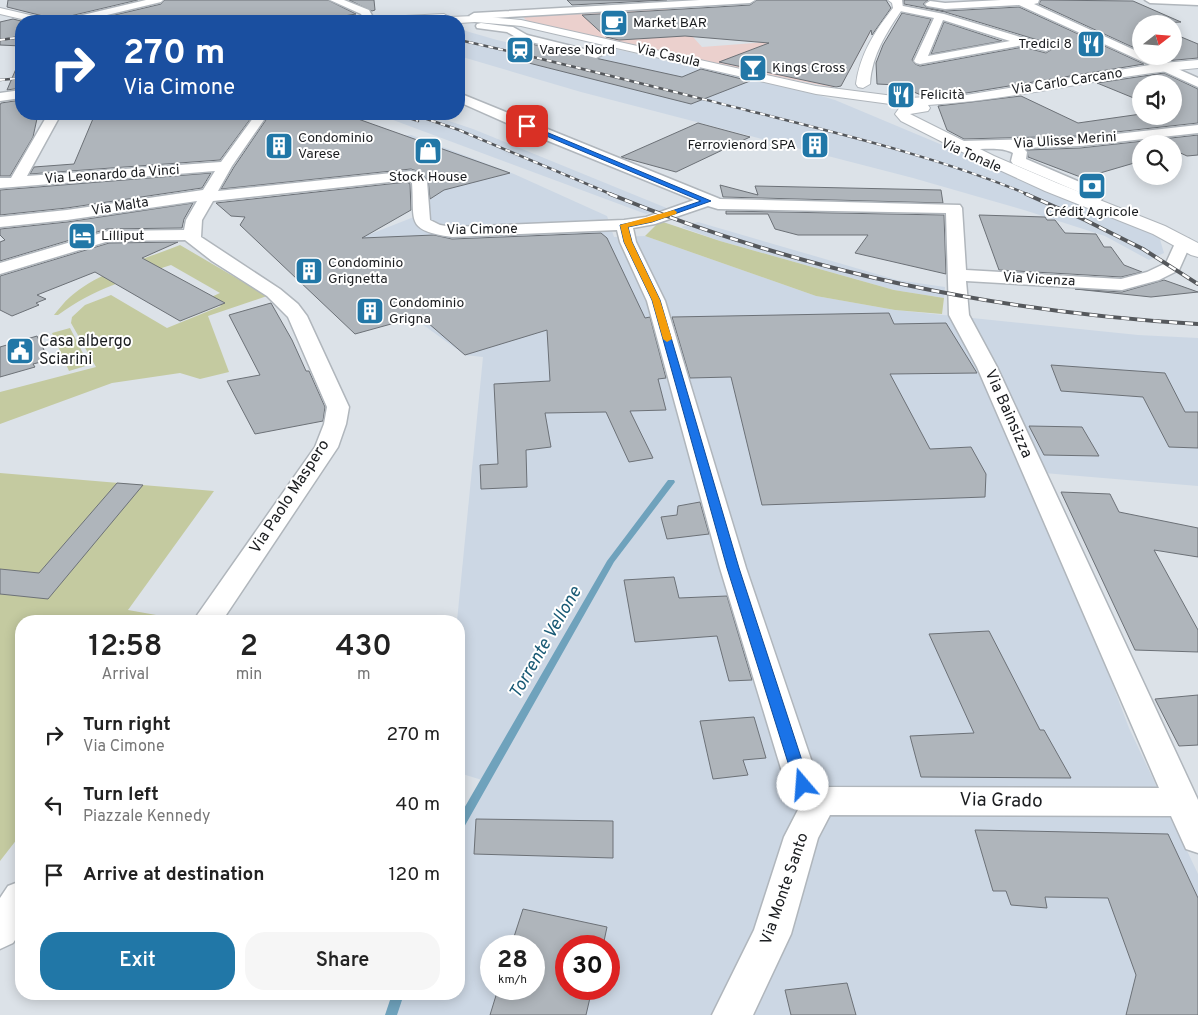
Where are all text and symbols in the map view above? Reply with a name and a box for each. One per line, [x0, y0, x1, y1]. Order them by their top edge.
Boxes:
cafe icon: Market BAR [599, 8, 629, 38]
place label: Market BAR [633, 15, 707, 32]
north arrow [1132, 15, 1182, 65]
map controls [1132, 15, 1182, 185]
restaurant icon: Tredici 8 [1076, 29, 1106, 59]
text: 270 m [123, 32, 225, 76]
icon: right [40, 35, 105, 100]
station icon: Varese Nord [505, 35, 535, 65]
place label: Tredici 8 [1018, 36, 1072, 53]
street label: Via Casula [634, 40, 702, 72]
place label: Varese Nord [539, 42, 615, 59]
bar icon: Kings Cross [738, 53, 768, 83]
place label: Kings Cross [772, 60, 846, 77]
street label: Via Carlo Carcano [1010, 65, 1124, 99]
text: Via Cimone [123, 75, 235, 102]
button: sound [1132, 75, 1182, 125]
restaurant icon: Felicità [886, 80, 916, 110]
place label: Felicità [920, 87, 965, 104]
pin [506, 105, 548, 147]
icon: arrive [513, 112, 541, 140]
street label: Via Ulisse Merini [1013, 129, 1117, 153]
place label: Condominio Varese [298, 130, 373, 163]
building icon: Ferrovienord SPA [800, 130, 830, 160]
building icon: Condominio Varese [264, 131, 294, 161]
street label: Via Tonale [938, 135, 1004, 177]
button: search [1132, 135, 1182, 185]
shop icon: Stock House [413, 136, 443, 166]
place label: Ferrovienord SPA [688, 137, 796, 154]
street label: Via Leonardo da Vinci [44, 162, 180, 188]
place label: Stock House [389, 169, 467, 186]
bank icon: Crédit Agricole [1077, 171, 1107, 201]
street label: Via Malta [90, 194, 150, 220]
place label: Crédit Agricole [1045, 204, 1139, 221]
hotel icon: Lilliput [67, 221, 97, 251]
street label: Via Cimone [446, 221, 518, 239]
place label: Lilliput [101, 228, 144, 245]
place label: Condominio Grignetta [328, 255, 403, 288]
building icon: Condominio Grignetta [294, 256, 324, 286]
street label: Via Vicenza [1002, 270, 1076, 290]
place label: Condominio Grigna [389, 295, 464, 328]
building icon: Condominio Grigna [355, 296, 385, 326]
place label: Casa albergo Sciarini [39, 332, 132, 370]
public building icon: Casa albergo Sciarini [5, 336, 35, 366]
street label: Via Bainsizza [980, 367, 1036, 461]
street label: Via Paolo Maspero [246, 436, 334, 558]
water label: Torrente Vellone [505, 582, 588, 703]
text: 12:58 [88, 629, 163, 666]
text: 2 [240, 629, 258, 666]
text: 430 [336, 629, 392, 666]
text: Arrival [102, 665, 149, 685]
text: min [236, 665, 262, 685]
text: m [357, 665, 370, 685]
text: Turn right [83, 713, 171, 737]
icon: right [40, 721, 68, 749]
text: 270 m [386, 723, 440, 747]
text: Via Cimone [83, 737, 165, 757]
position arrow [776, 758, 828, 810]
text: Turn left [83, 783, 159, 807]
street label: Via Grado [959, 788, 1043, 814]
icon: left [40, 791, 68, 819]
text: 40 m [395, 793, 440, 817]
text: Piazzale Kennedy [83, 807, 210, 827]
street label: Via Monte Santo [756, 830, 814, 948]
icon: arrive [40, 861, 68, 889]
text: Arrive at destination [83, 863, 264, 887]
text: 120 m [389, 863, 440, 887]
button: Exit [40, 932, 235, 990]
button: Share [245, 932, 440, 990]
speed limit sign: 30 [555, 935, 620, 1000]
text: 28 [497, 945, 528, 977]
text: km/h [498, 972, 527, 988]

